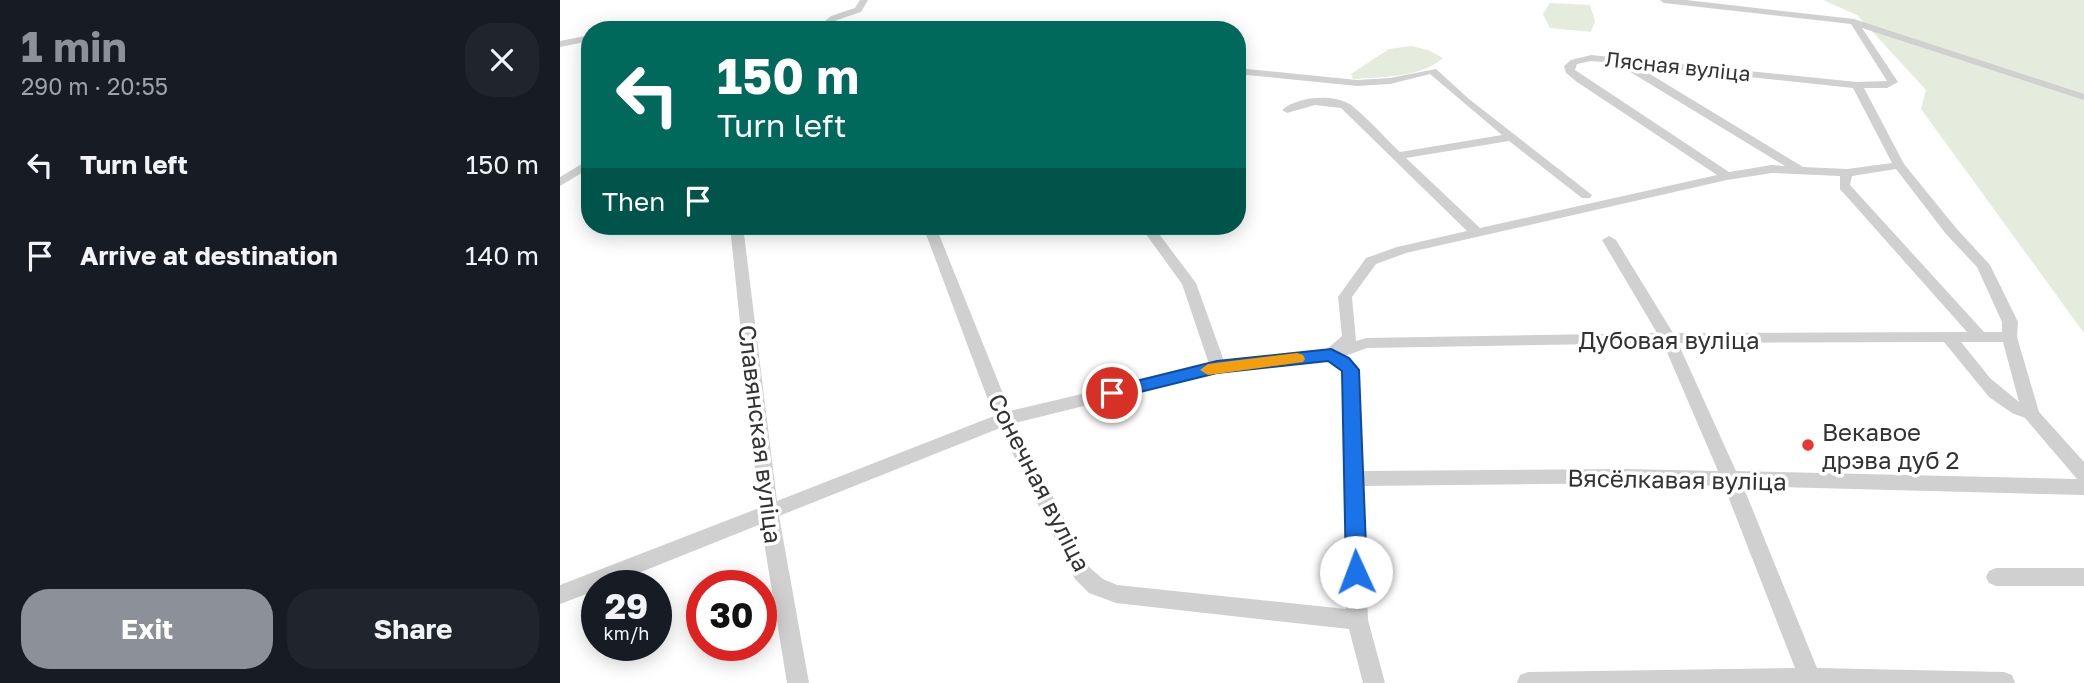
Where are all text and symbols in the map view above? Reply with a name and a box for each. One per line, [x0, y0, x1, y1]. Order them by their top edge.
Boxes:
text: 1 min [21, 21, 127, 71]
button: close [465, 23, 539, 97]
street label: Лясная вуліца [1604, 45, 1752, 87]
text: 150 m [717, 46, 859, 105]
icon: left [602, 49, 693, 140]
text: 290 m · 20:55 [21, 72, 168, 100]
text: Turn left [717, 106, 846, 144]
icon: left [21, 146, 59, 184]
text: Turn left [80, 149, 188, 180]
text: 150 m [466, 149, 539, 180]
icon: arrive [679, 182, 717, 220]
text: Then [602, 186, 665, 217]
icon: arrive [21, 237, 59, 275]
text: Arrive at destination [80, 240, 338, 271]
text: 140 m [465, 240, 539, 271]
street label: Славянская вуліца [733, 323, 789, 545]
street label: Дубовая вуліца [1578, 325, 1760, 354]
pin [1082, 363, 1142, 423]
icon: arrive [1093, 374, 1131, 412]
street label: Сонечная вуліца [983, 388, 1097, 576]
place label: Векавое дрэва дуб 2 [1822, 417, 1959, 474]
marker: Векавое дрэва дуб 2 [1800, 437, 1816, 453]
street label: Вясёлкавая вуліца [1567, 463, 1787, 495]
position arrow [1319, 535, 1393, 609]
speed limit sign: 30 [686, 570, 777, 661]
text: 29 [605, 585, 648, 627]
button: Exit [21, 589, 273, 669]
button: Share [287, 589, 539, 669]
text: km/h [604, 622, 649, 644]

